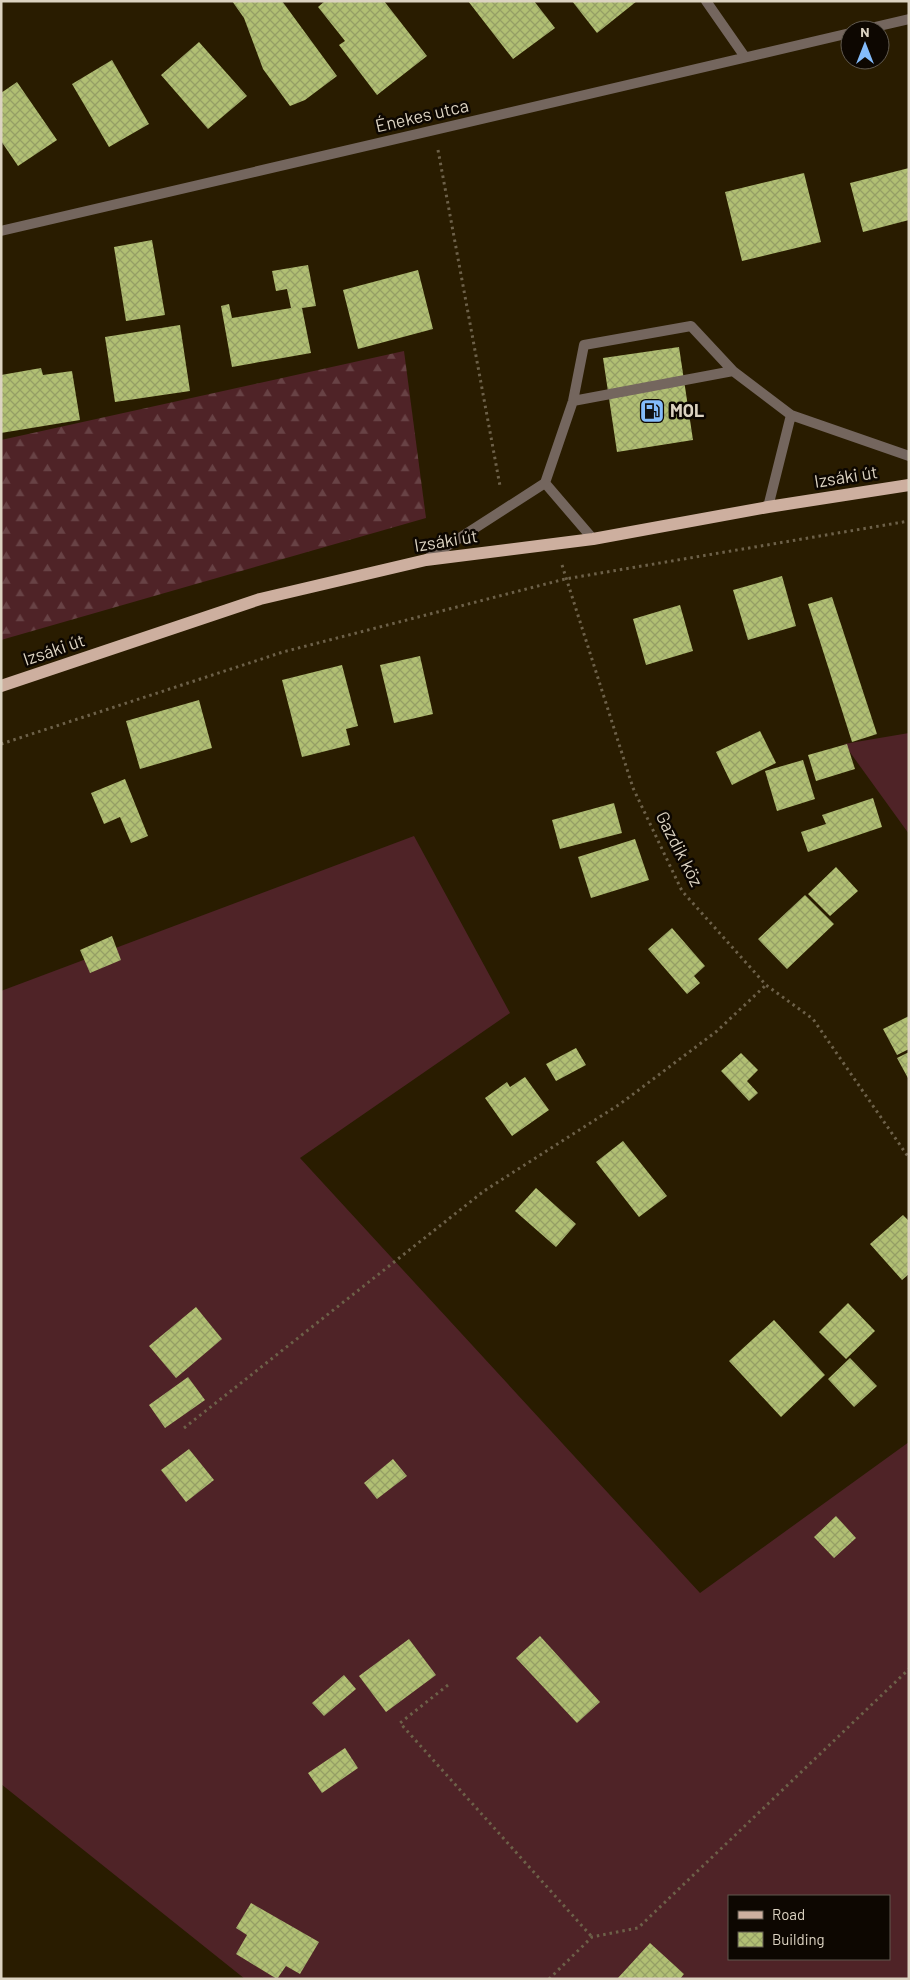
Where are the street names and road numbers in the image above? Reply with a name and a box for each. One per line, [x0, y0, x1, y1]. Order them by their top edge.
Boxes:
street label: Énekes utca [373, 94, 470, 136]
street label: Izsáki út [813, 460, 879, 492]
street label: Izsáki út [413, 524, 479, 556]
street label: Izsáki út [20, 628, 87, 670]
street label: Gazdik köz [652, 807, 708, 890]

